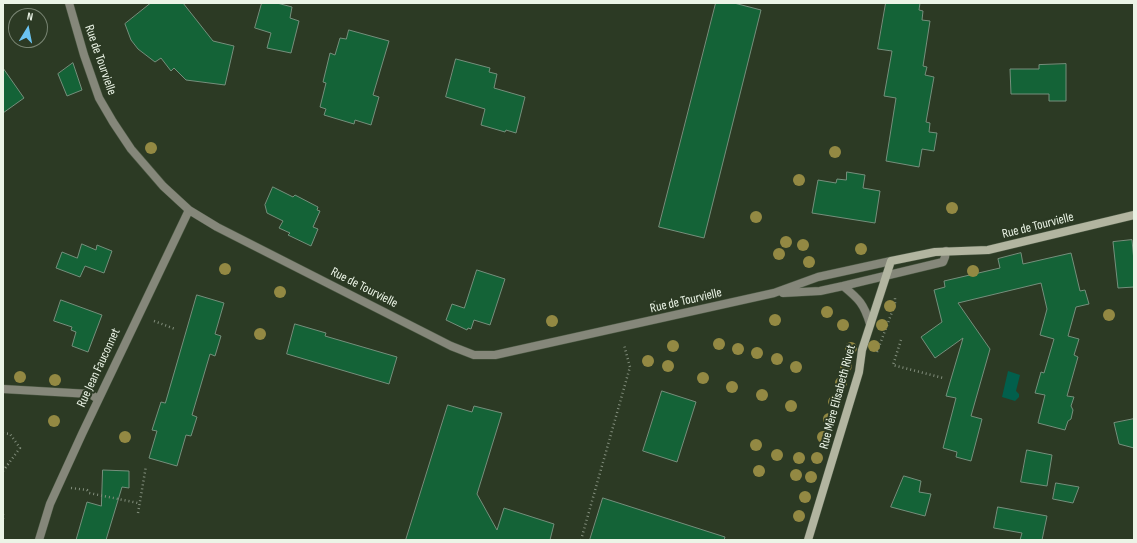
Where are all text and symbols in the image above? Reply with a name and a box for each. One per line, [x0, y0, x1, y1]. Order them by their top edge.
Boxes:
north arrow [8, 8, 48, 48]
text: N [26, 10, 34, 24]
street label: Rue de Tourvielle [81, 23, 119, 97]
street label: Rue de Tourvielle [1001, 210, 1075, 242]
street label: Rue de Tourvielle [328, 264, 400, 312]
street label: Rue de Tourvielle [649, 285, 723, 317]
street label: Rue Jean Fauconnet [74, 326, 124, 410]
street label: Rue Mère Elisabeth Rivet [817, 343, 859, 451]

